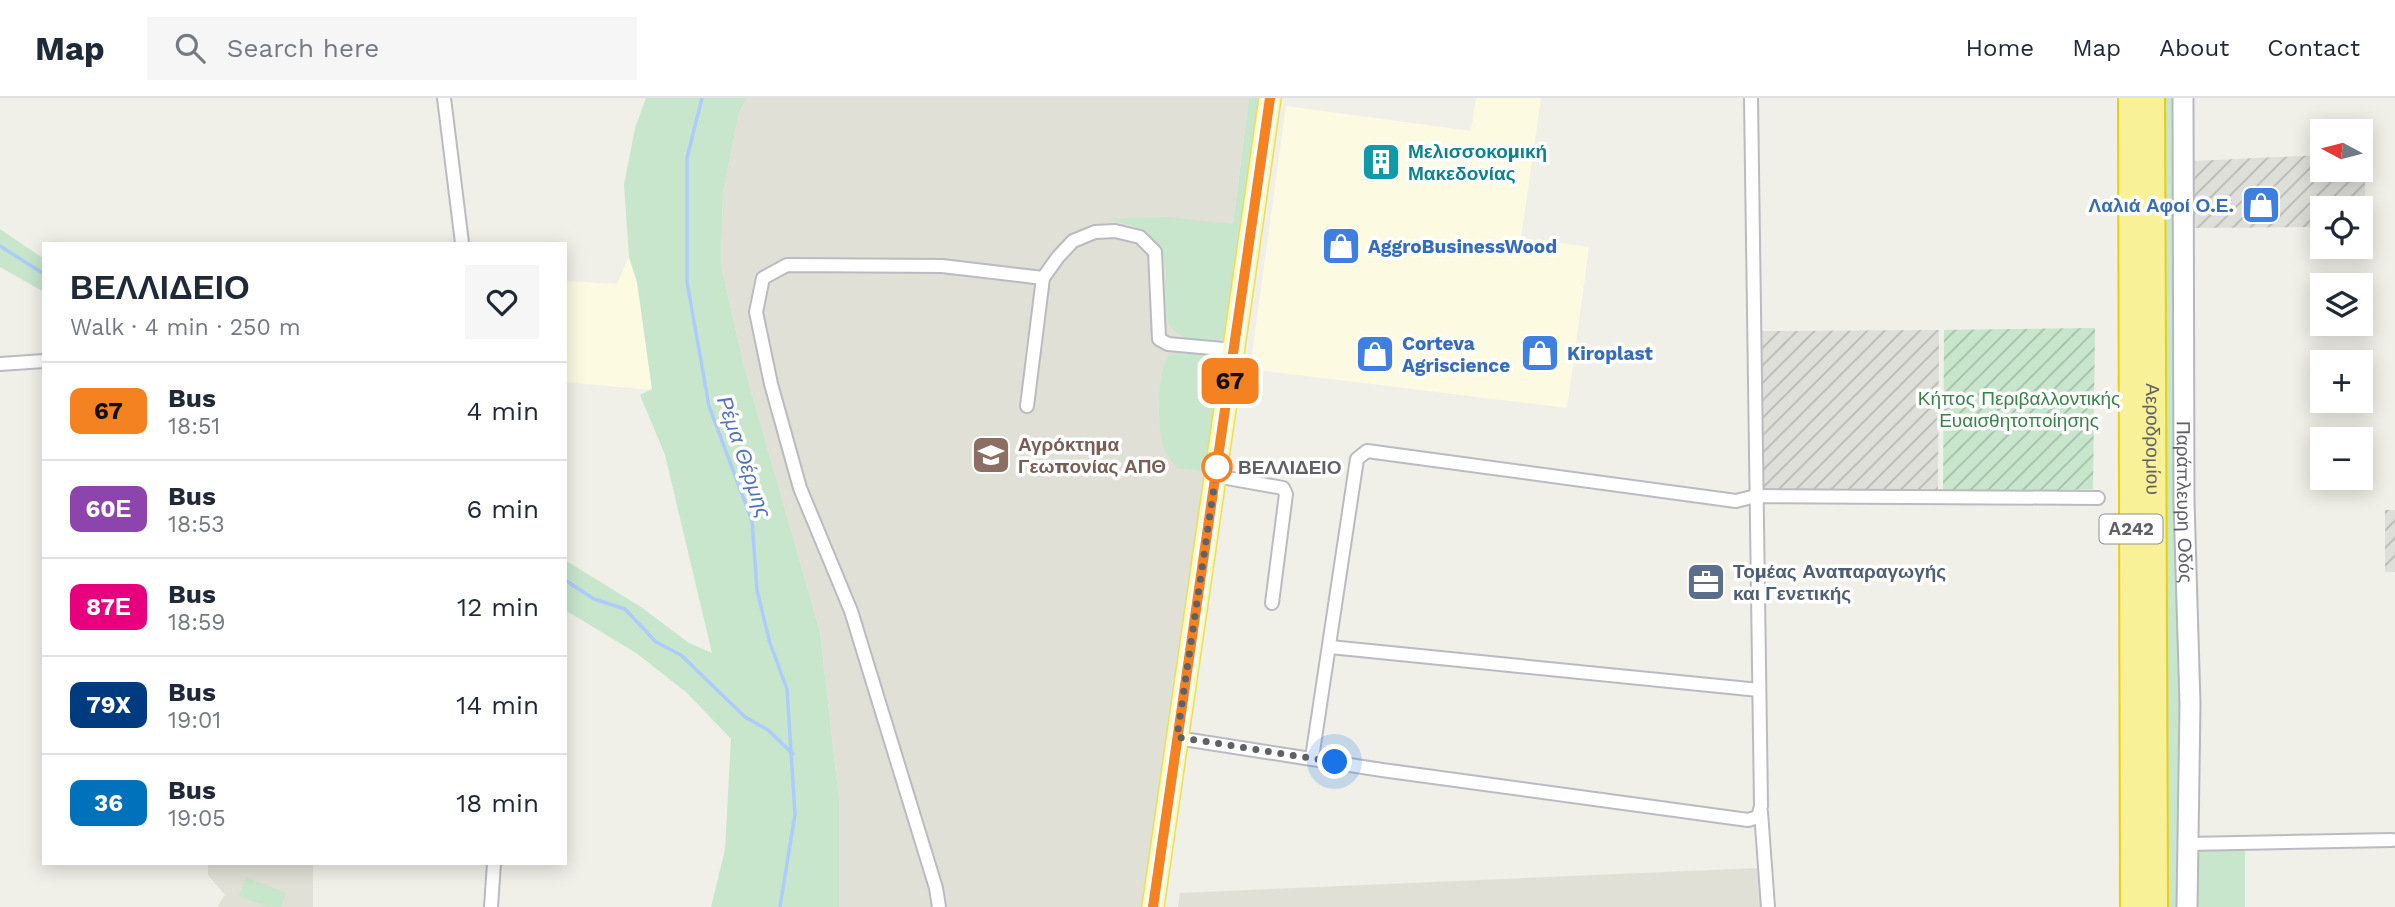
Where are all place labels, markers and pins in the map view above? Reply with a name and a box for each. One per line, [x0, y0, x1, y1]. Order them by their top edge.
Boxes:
place label: Μελισσοκομική Μακεδονίας [1408, 140, 1547, 185]
building icon: Μελισσοκομική Μακεδονίας [1360, 141, 1402, 183]
shop icon: Λαλιά Αφοί Ο.Ε. [2240, 184, 2282, 226]
place label: Λαλιά Αφοί Ο.Ε. [2089, 194, 2234, 217]
shop icon: AggroBusinessWood [1320, 225, 1362, 267]
place label: AggroBusinessWood [1368, 235, 1557, 258]
place label: Corteva Agriscience [1402, 332, 1510, 377]
shop icon: Kiroplast [1519, 332, 1561, 374]
shop icon: Corteva Agriscience [1354, 333, 1396, 375]
place label: Kiroplast [1567, 342, 1654, 365]
place label: Αγρόκτημα Γεωπονίας ΑΠΘ [1018, 433, 1166, 478]
school or university icon: Αγρόκτημα Γεωπονίας ΑΠΘ [970, 434, 1012, 476]
marker: ΒΕΛΛΙΔΕΙΟ [1202, 452, 1232, 482]
place label: ΒΕΛΛΙΔΕΙΟ [1238, 456, 1341, 479]
place label: Τομέας Αναπαραγωγής και Γενετικής [1733, 560, 1946, 605]
office icon: Τομέας Αναπαραγωγής και Γενετικής [1685, 561, 1727, 603]

